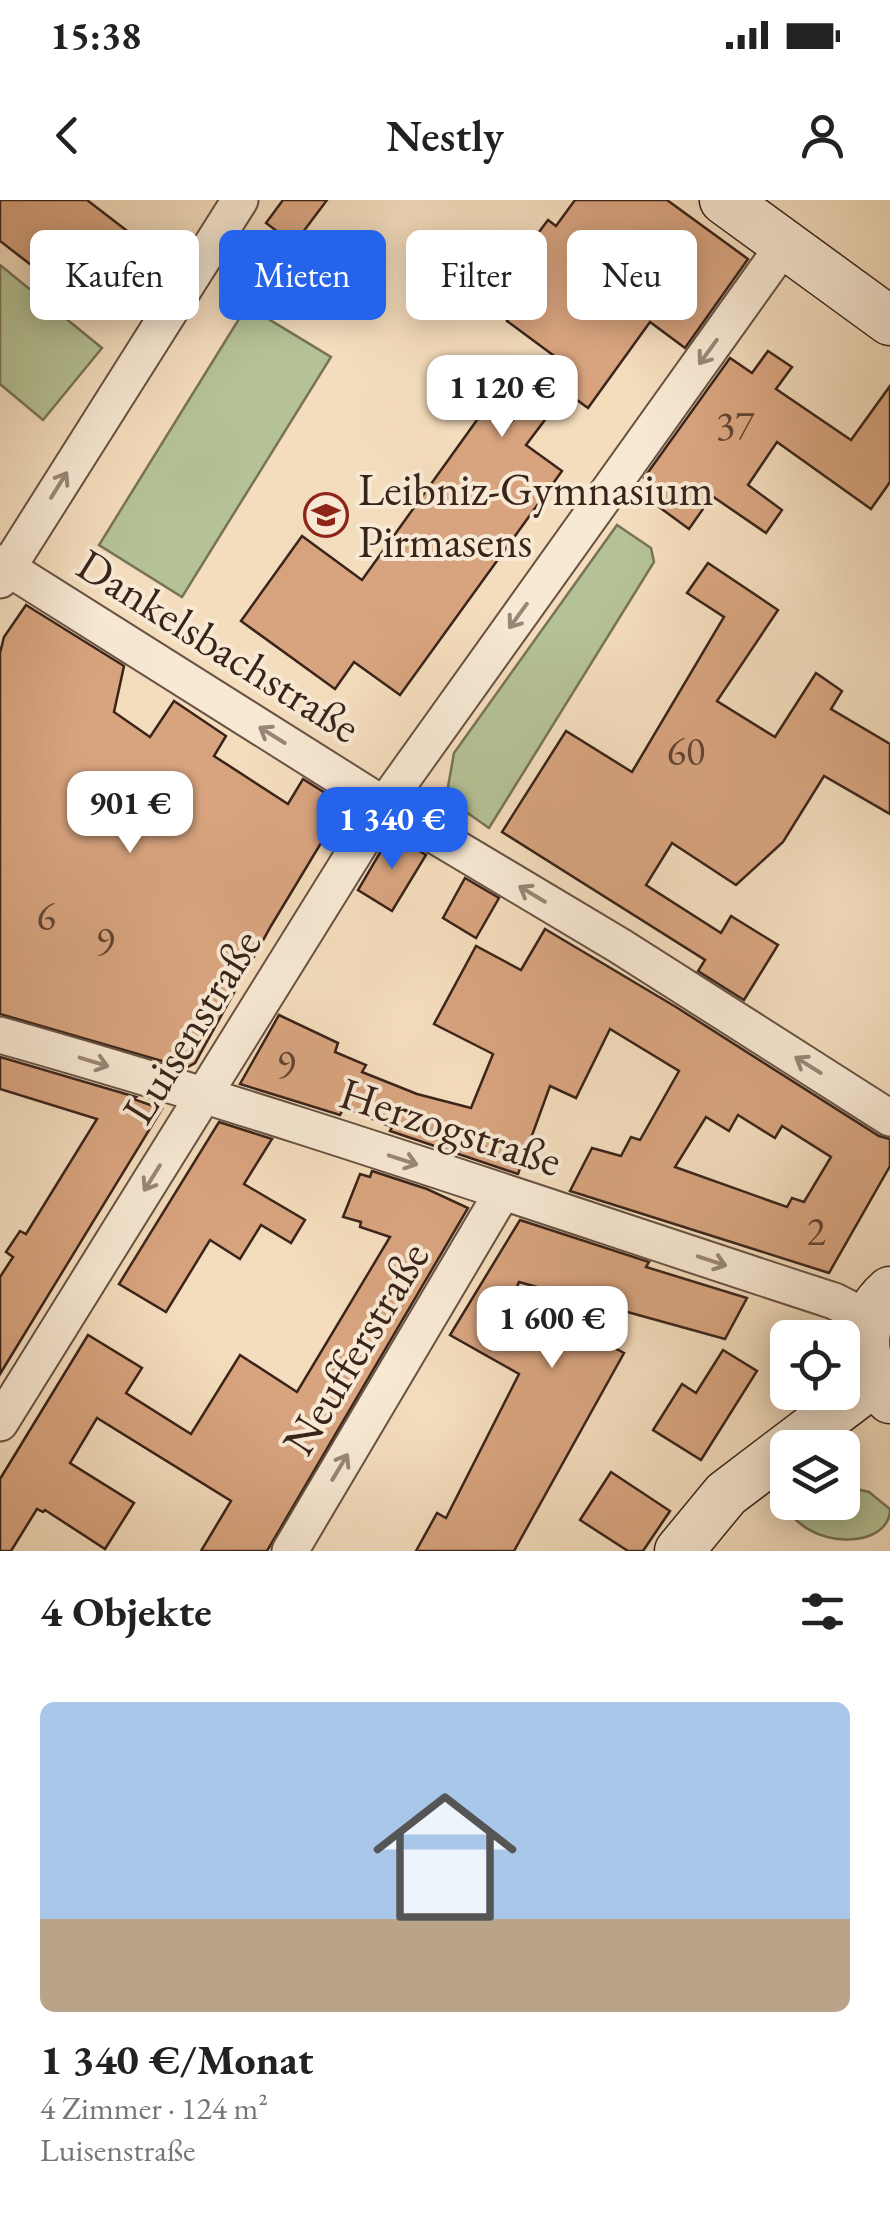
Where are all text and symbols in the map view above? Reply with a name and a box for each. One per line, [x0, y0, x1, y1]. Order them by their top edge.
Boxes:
text: 15:38 [50, 11, 141, 60]
text: Nestly [386, 106, 504, 164]
icon: back [40, 108, 95, 163]
icon: person [795, 108, 850, 163]
chip: Kaufen [30, 230, 199, 320]
chip: Mieten [219, 230, 386, 320]
chip: Filter [406, 230, 547, 320]
chip: Neu [567, 230, 697, 320]
one-way arrow [697, 338, 718, 365]
pin: 1 120 € [410, 355, 594, 440]
text: 1 120 € [449, 366, 555, 408]
house number: 37 [716, 399, 755, 451]
place label: Leibniz-Gymnasium Pirmasens [358, 460, 714, 570]
one-way arrow [49, 471, 69, 499]
school or university icon: Leibniz-Gymnasium Pirmasens [303, 492, 349, 538]
street label: Dankelsbachstraße [67, 535, 371, 755]
one-way arrow [508, 602, 529, 630]
one-way arrow [258, 724, 286, 745]
house number: 60 [667, 725, 705, 777]
pin: 901 € [60, 771, 200, 856]
text: 901 € [89, 782, 171, 824]
pin: 1 340 € [300, 787, 484, 872]
text: 1 340 € [339, 798, 445, 840]
one-way arrow [518, 884, 547, 904]
house number: 6 [36, 890, 56, 942]
house number: 9 [95, 915, 115, 967]
street label: Luisenstraße [108, 918, 274, 1134]
house number: 9 [276, 1038, 296, 1090]
one-way arrow [77, 1054, 109, 1072]
one-way arrow [795, 1054, 823, 1075]
street label: Herzogstraße [333, 1063, 569, 1189]
one-way arrow [387, 1153, 419, 1171]
one-way arrow [142, 1163, 162, 1192]
house number: 2 [806, 1205, 826, 1257]
street label: Neufferstraße [269, 1231, 441, 1465]
one-way arrow [696, 1254, 728, 1272]
pin: 1 600 € [460, 1286, 644, 1371]
text: 1 600 € [499, 1297, 605, 1339]
map controls [770, 1320, 860, 1520]
button: locate [770, 1320, 860, 1410]
button: layers [770, 1430, 860, 1520]
one-way arrow [330, 1453, 350, 1482]
text: 4 Objekte [40, 1584, 212, 1639]
icon: filters [795, 1584, 850, 1639]
icon: home [355, 1767, 535, 1947]
text: 1 340 €/Monat [40, 2032, 314, 2087]
text: 4 Zimmer · 124 m² [40, 2087, 268, 2129]
text: Luisenstraße [40, 2129, 196, 2171]

